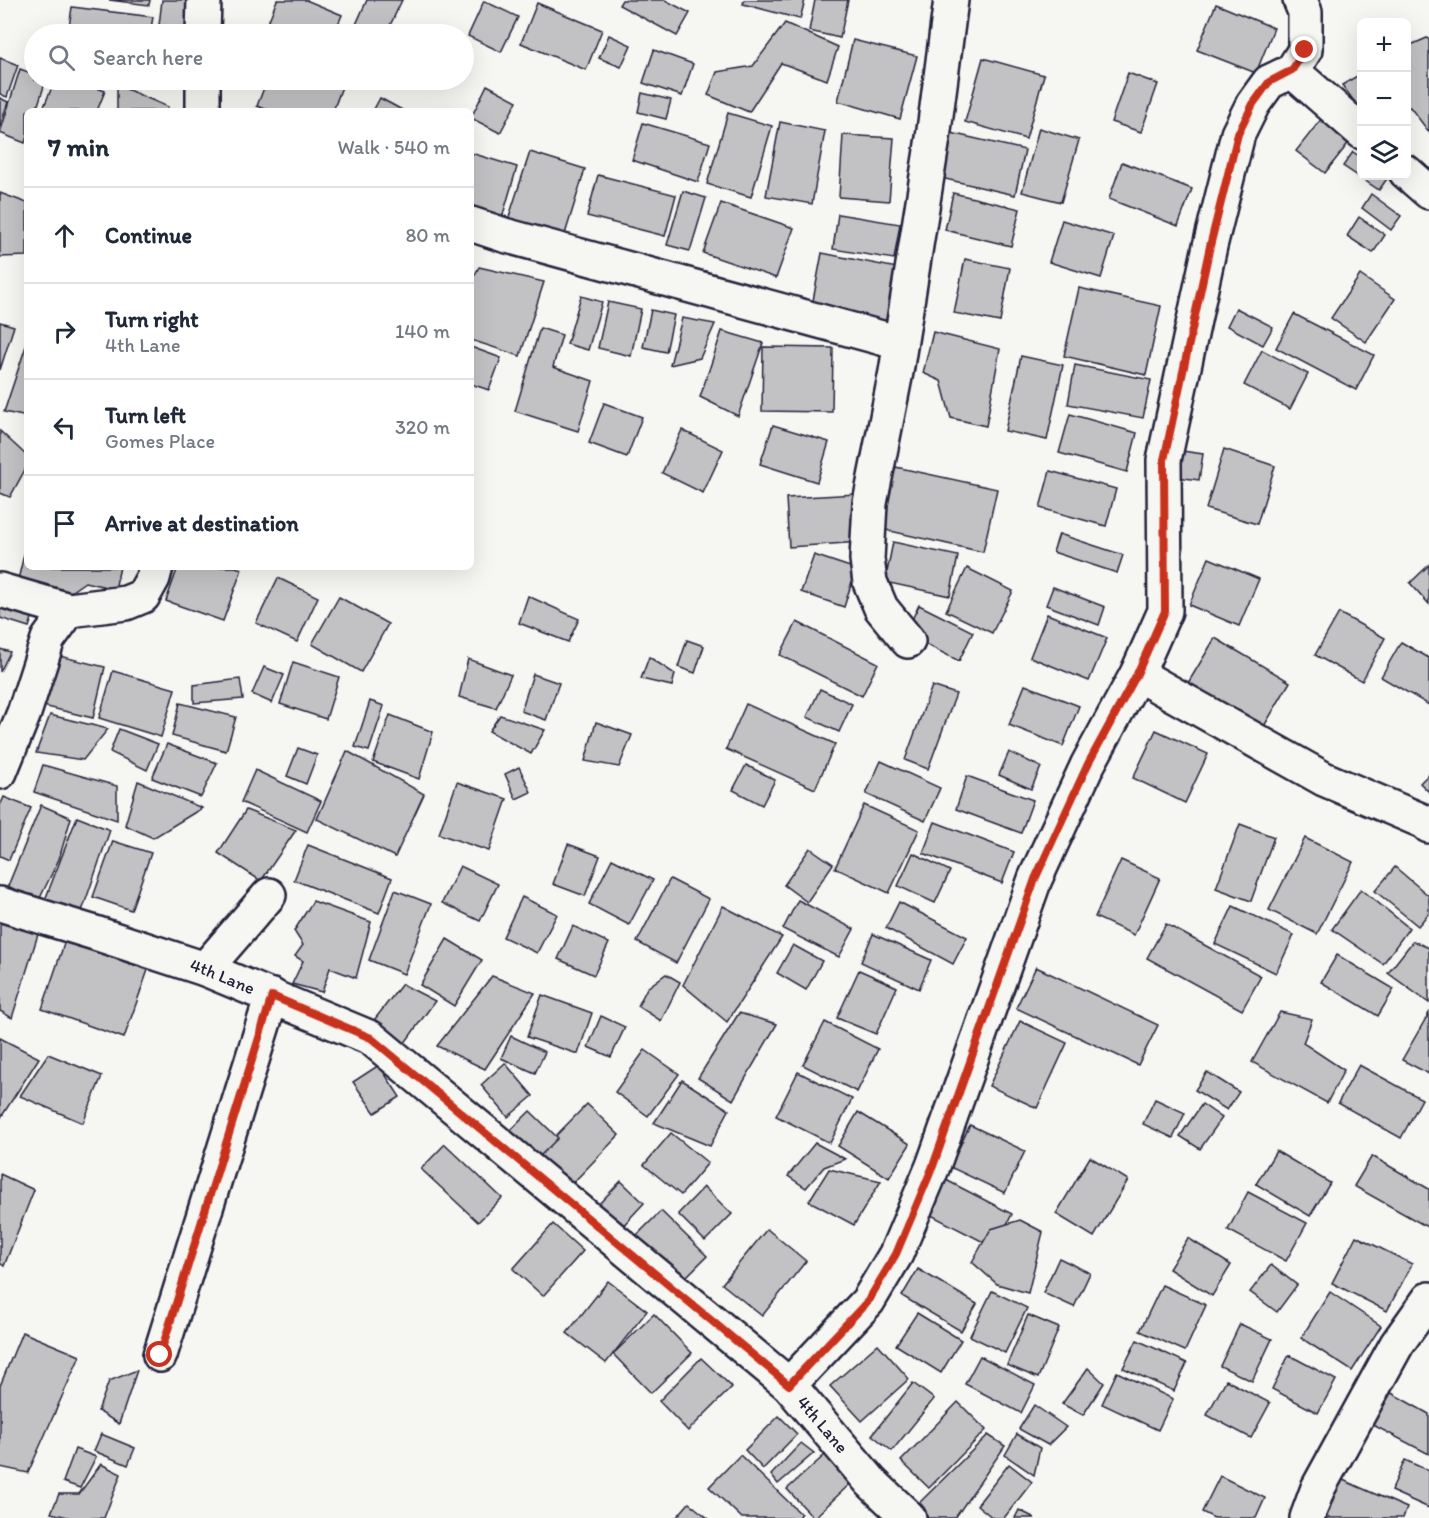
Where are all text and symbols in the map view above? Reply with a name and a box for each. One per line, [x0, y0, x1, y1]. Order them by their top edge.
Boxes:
map controls [1357, 18, 1411, 180]
button: + [1357, 18, 1411, 72]
search box [24, 24, 474, 90]
route end [1291, 36, 1317, 62]
icon: search [45, 41, 78, 74]
text: Search here [93, 44, 203, 71]
button: − [1357, 72, 1411, 126]
button: layers [1357, 126, 1411, 180]
text: 7 min [48, 131, 109, 163]
text: Walk · 540 m [337, 135, 450, 159]
icon: ahead [48, 219, 81, 252]
text: Continue [105, 222, 192, 249]
text: 80 m [405, 223, 450, 247]
text: Turn right [105, 306, 199, 333]
icon: right [48, 315, 81, 348]
text: 140 m [395, 319, 450, 343]
text: 4th Lane [105, 333, 181, 357]
text: Turn left [105, 402, 186, 429]
icon: left [48, 411, 81, 444]
text: 320 m [395, 415, 450, 439]
text: Gomes Place [105, 429, 215, 453]
icon: arrive [48, 507, 81, 540]
text: Arrive at destination [105, 510, 299, 537]
street label: 4th Lane [187, 954, 258, 1000]
route start [146, 1341, 172, 1367]
street label: 4th Lane [792, 1392, 853, 1458]

